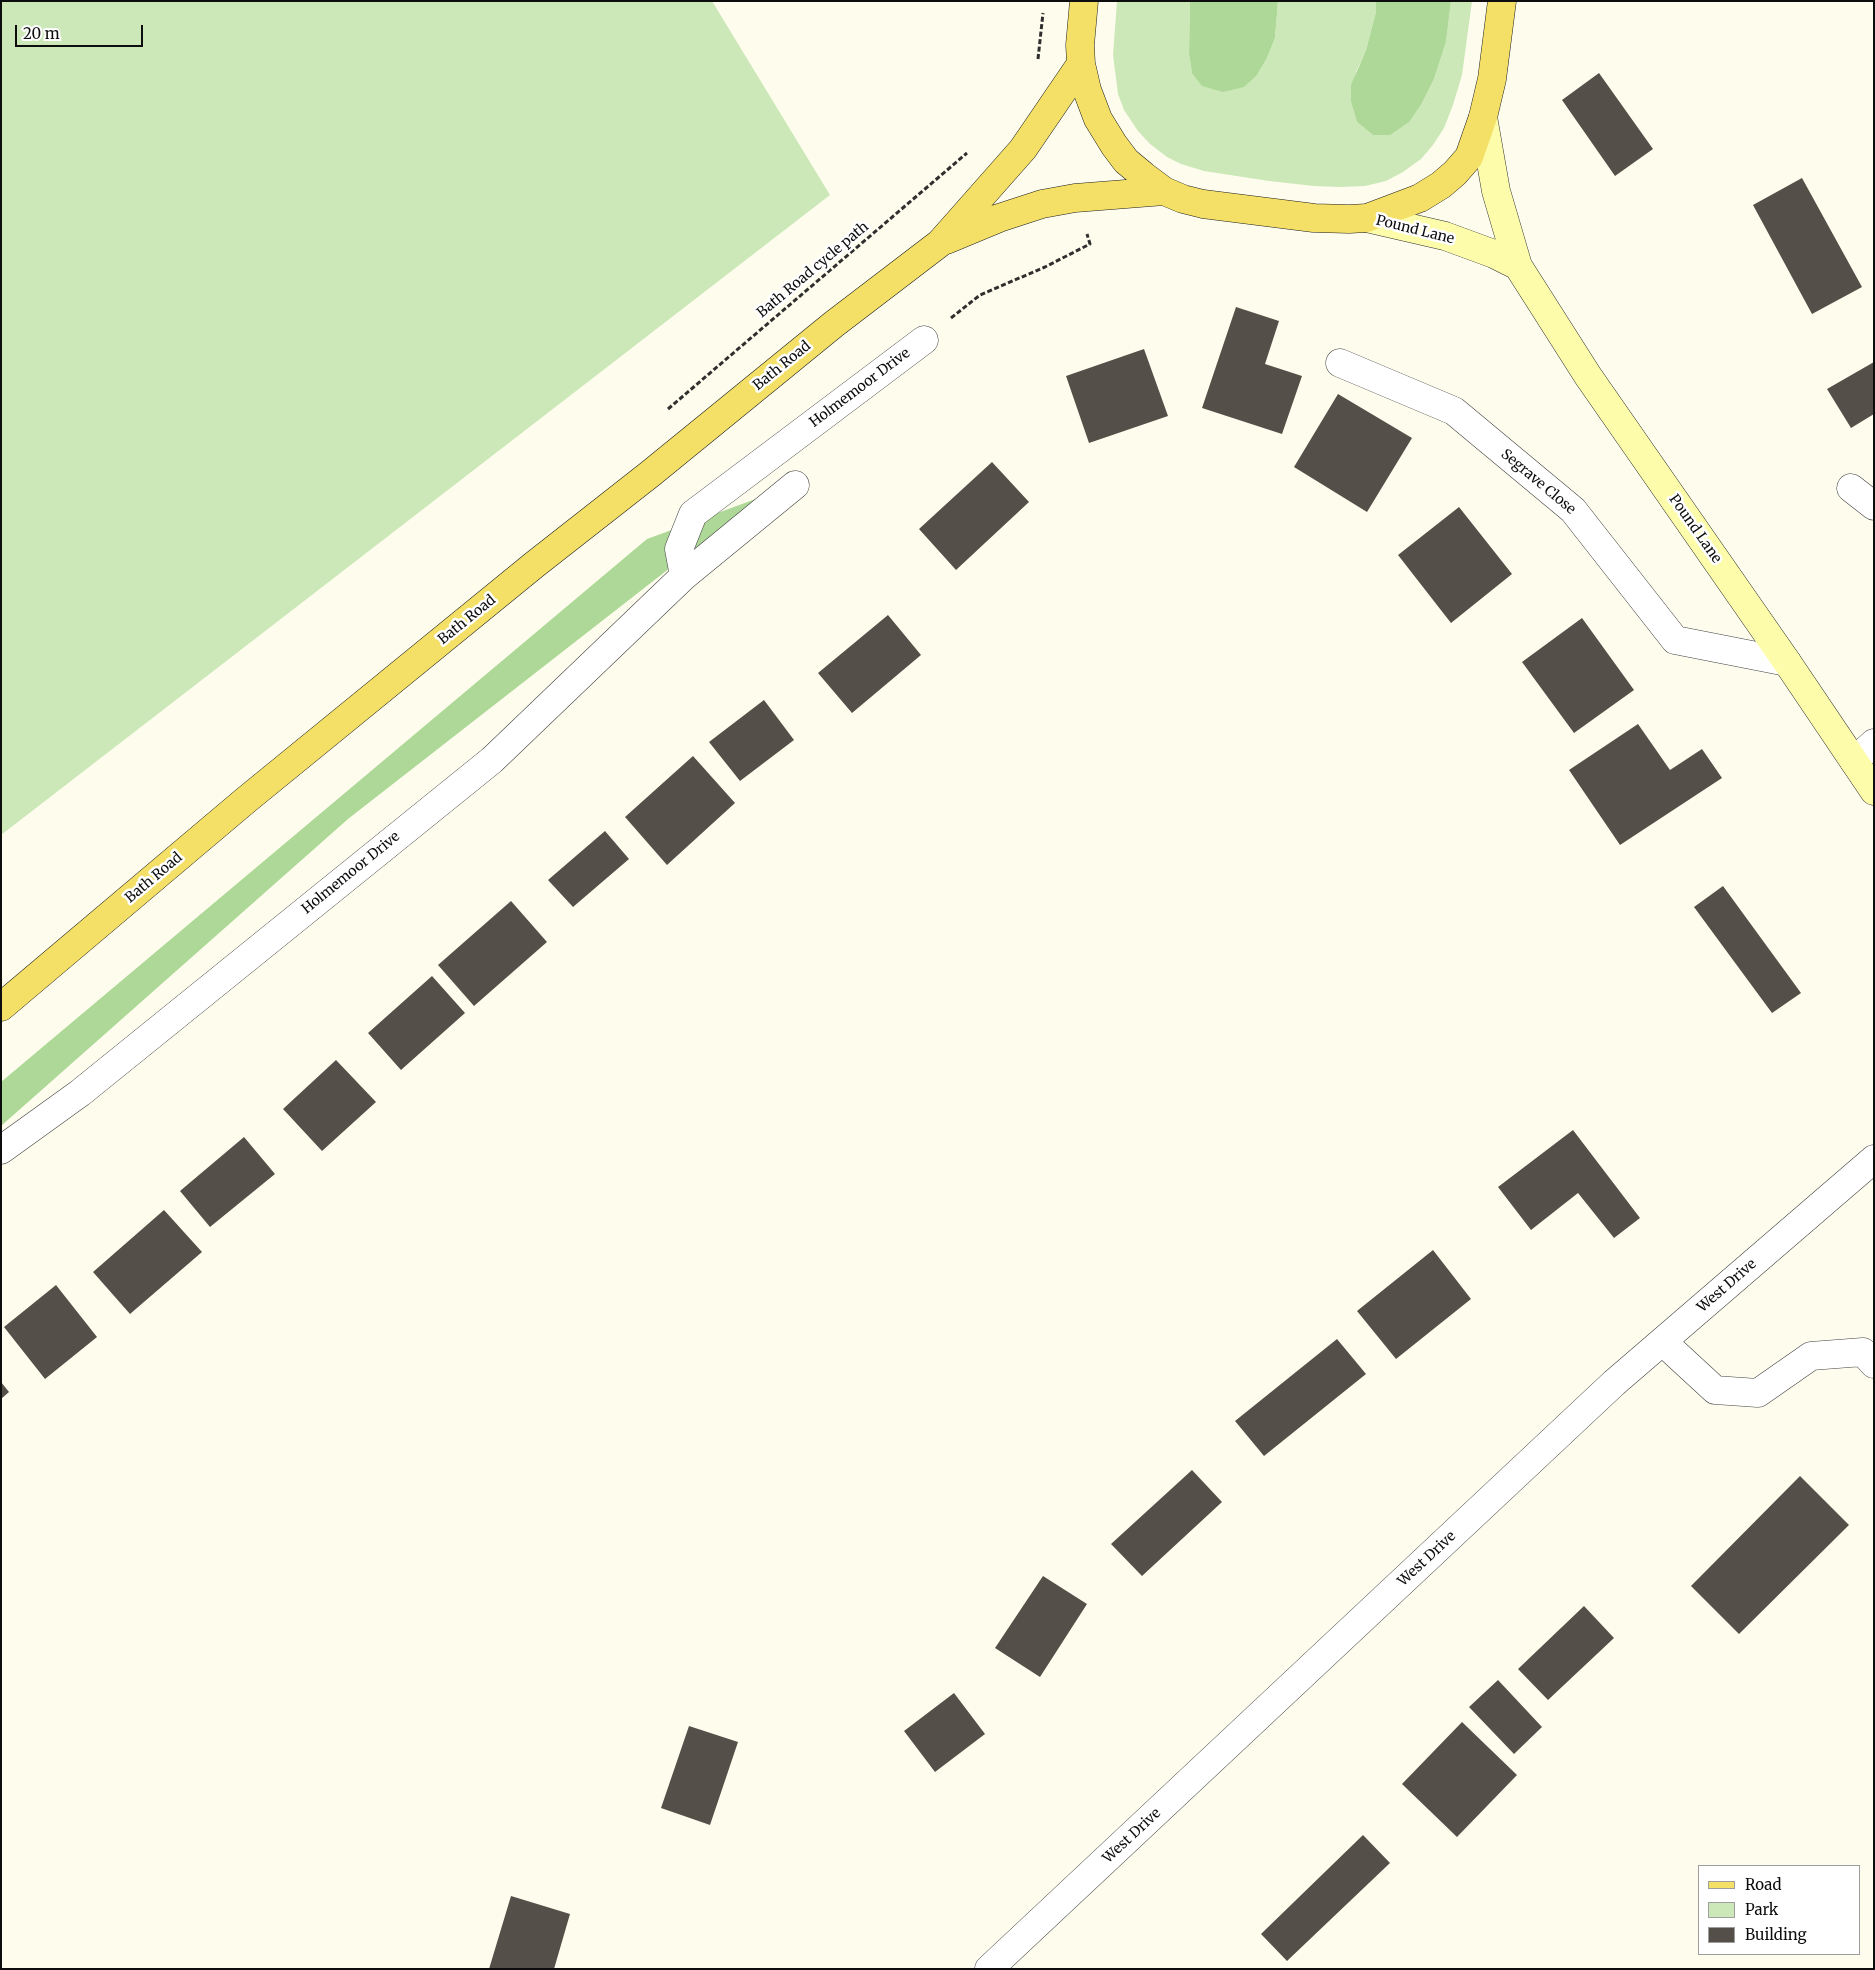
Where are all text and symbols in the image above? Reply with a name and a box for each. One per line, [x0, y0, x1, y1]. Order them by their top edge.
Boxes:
scale bar [18, 15, 145, 47]
text: 20 m [23, 24, 60, 43]
street label: Pound Lane [1374, 212, 1456, 248]
street label: Bath Road cycle path [754, 218, 872, 322]
street label: Bath Road [750, 338, 814, 394]
street label: Holmemoor Drive [807, 345, 913, 431]
street label: Segrave Close [1497, 446, 1579, 518]
street label: Pound Lane [1665, 491, 1725, 567]
street label: Bath Road [435, 592, 499, 648]
street label: Holmemoor Drive [299, 828, 403, 918]
street label: Bath Road [122, 849, 186, 907]
street label: West Drive [1694, 1256, 1760, 1316]
street label: West Drive [1395, 1528, 1459, 1590]
street label: West Drive [1100, 1805, 1164, 1867]
legend [1698, 1865, 1860, 1955]
text: Road [1745, 1875, 1781, 1894]
text: Park [1745, 1900, 1778, 1919]
text: Building [1745, 1925, 1807, 1944]

